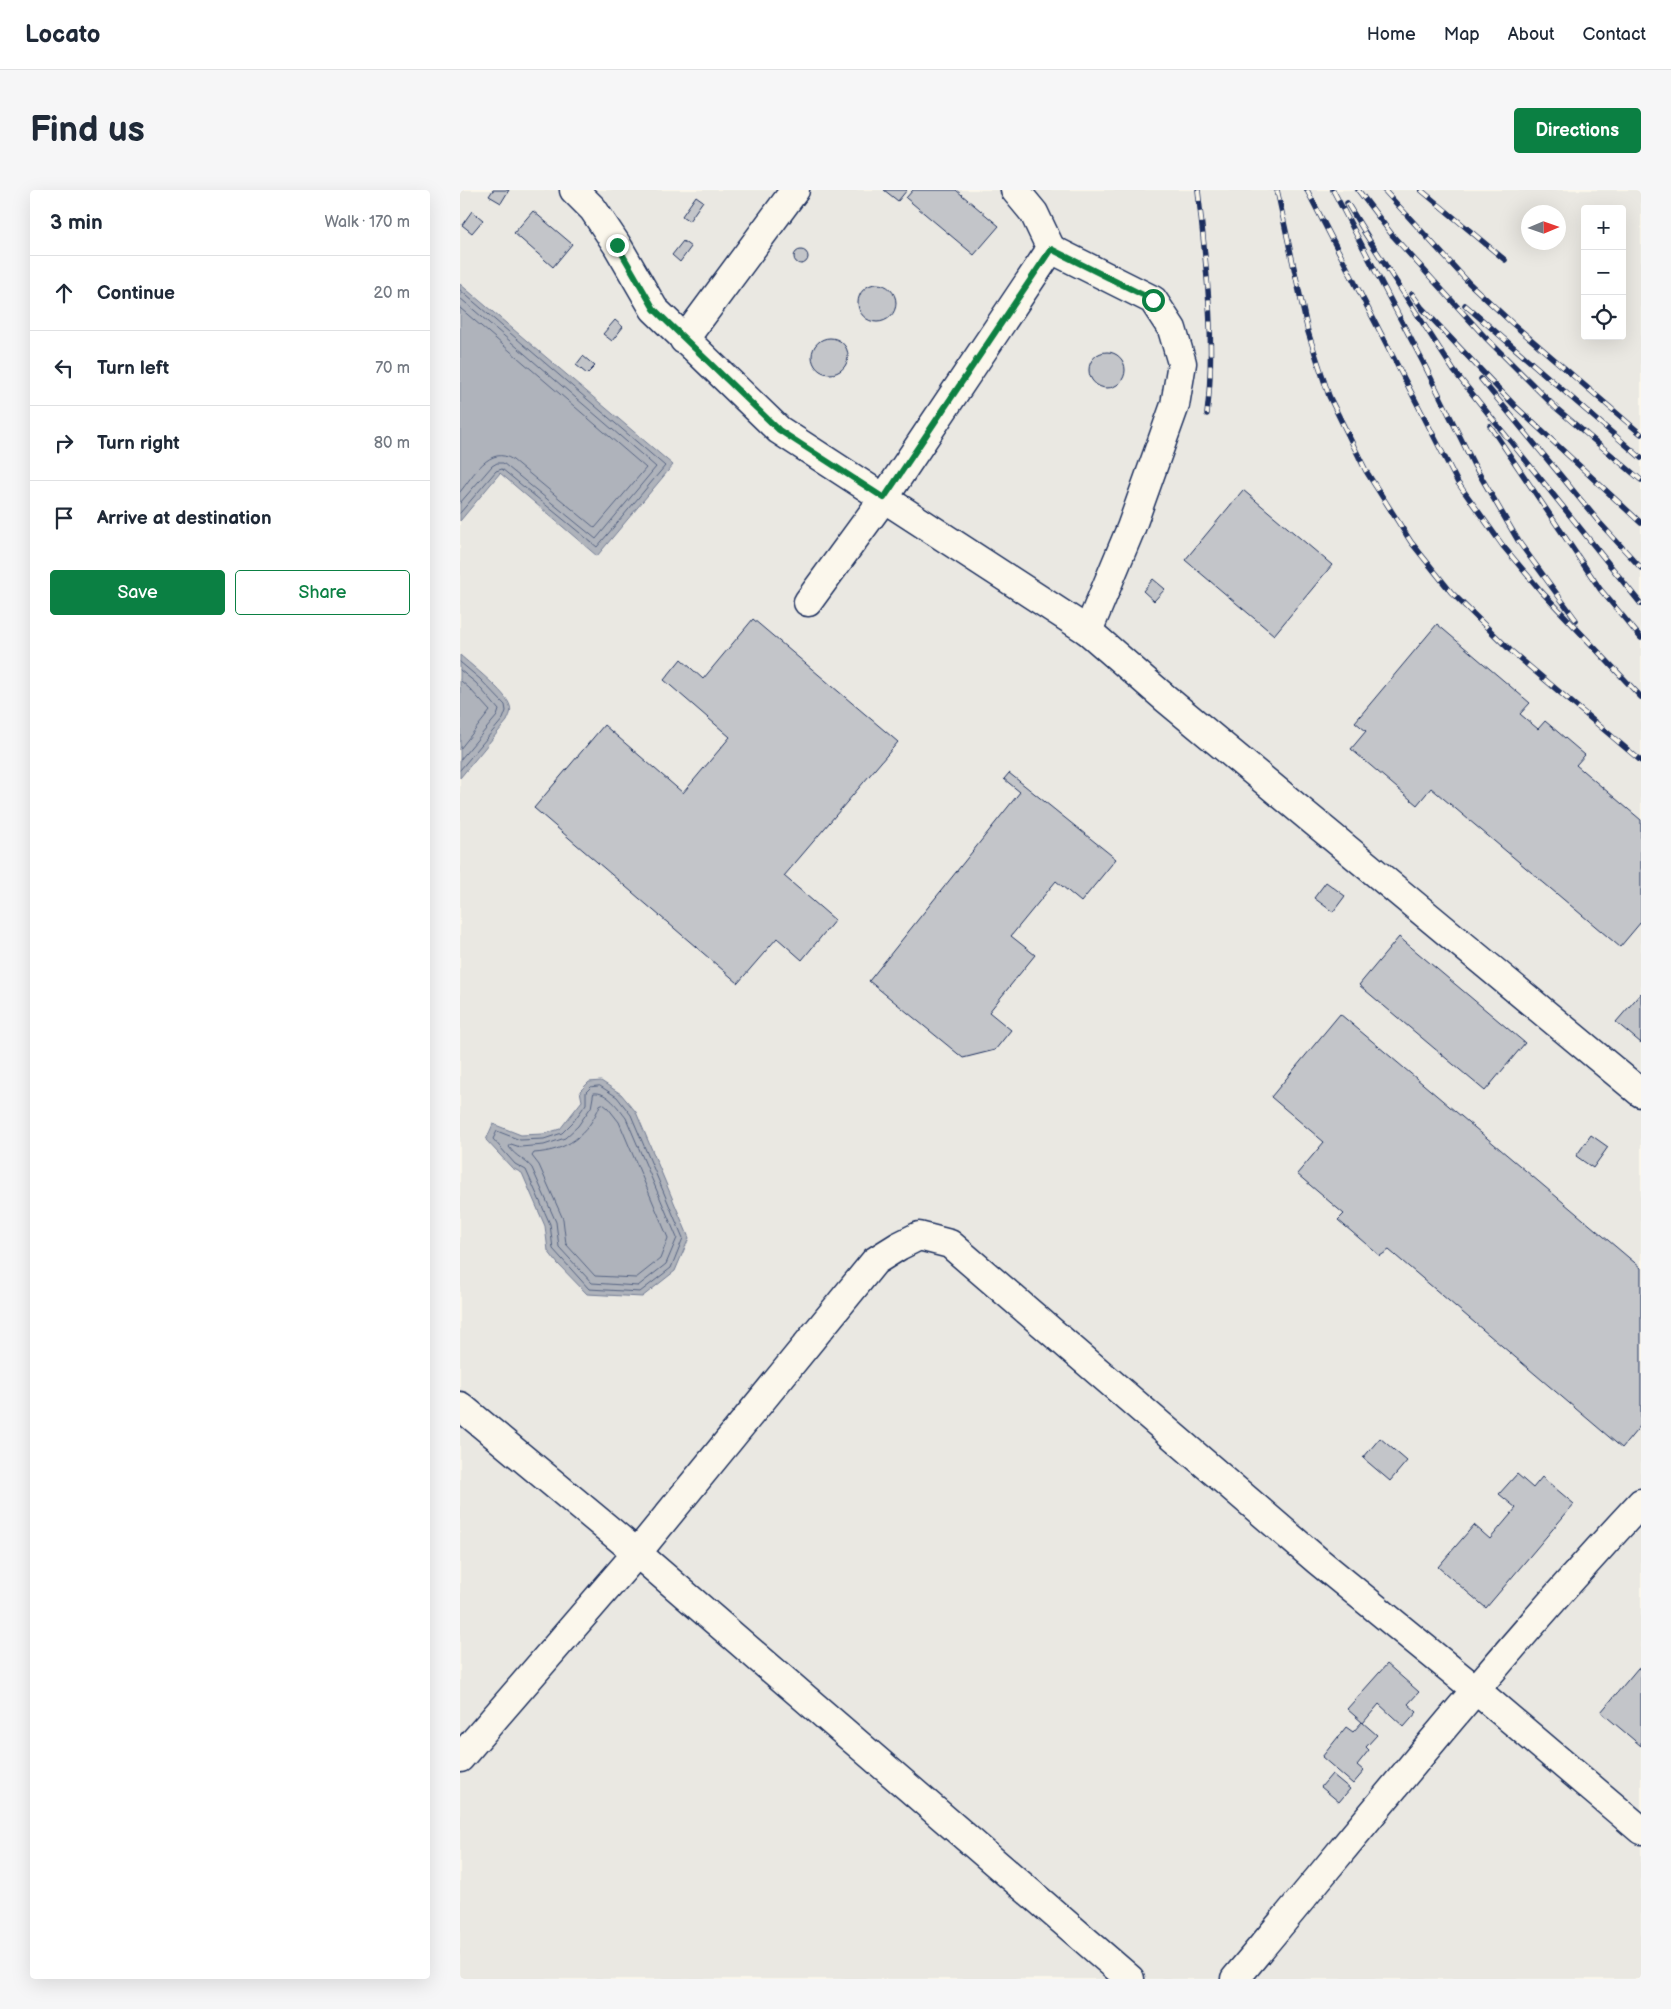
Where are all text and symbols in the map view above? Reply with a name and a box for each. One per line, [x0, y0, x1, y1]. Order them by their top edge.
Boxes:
text: Locato [25, 20, 100, 49]
text: Home [1367, 24, 1416, 45]
text: Map [1444, 24, 1480, 45]
text: About [1508, 24, 1555, 45]
text: Contact [1583, 24, 1646, 45]
button: Directions [1514, 108, 1641, 153]
text: Find us [30, 109, 145, 152]
north arrow [1521, 205, 1566, 250]
map controls [1581, 205, 1626, 340]
button: + [1581, 205, 1626, 250]
text: 3 min [50, 210, 103, 235]
text: Walk · 170 m [324, 213, 410, 232]
route end [606, 234, 629, 257]
button: − [1581, 250, 1626, 295]
icon: ahead [50, 279, 78, 307]
text: Continue [97, 282, 175, 305]
text: 20 m [374, 284, 410, 303]
route start [1142, 289, 1165, 312]
button: locate [1581, 295, 1626, 340]
icon: left [50, 354, 78, 382]
text: Turn left [97, 357, 169, 380]
text: 70 m [375, 359, 410, 378]
icon: right [50, 429, 78, 457]
text: Turn right [97, 432, 180, 455]
text: 80 m [374, 434, 410, 453]
icon: arrive [50, 504, 78, 532]
text: Arrive at destination [97, 507, 272, 530]
button: Save [50, 570, 225, 615]
button: Share [235, 570, 410, 615]

